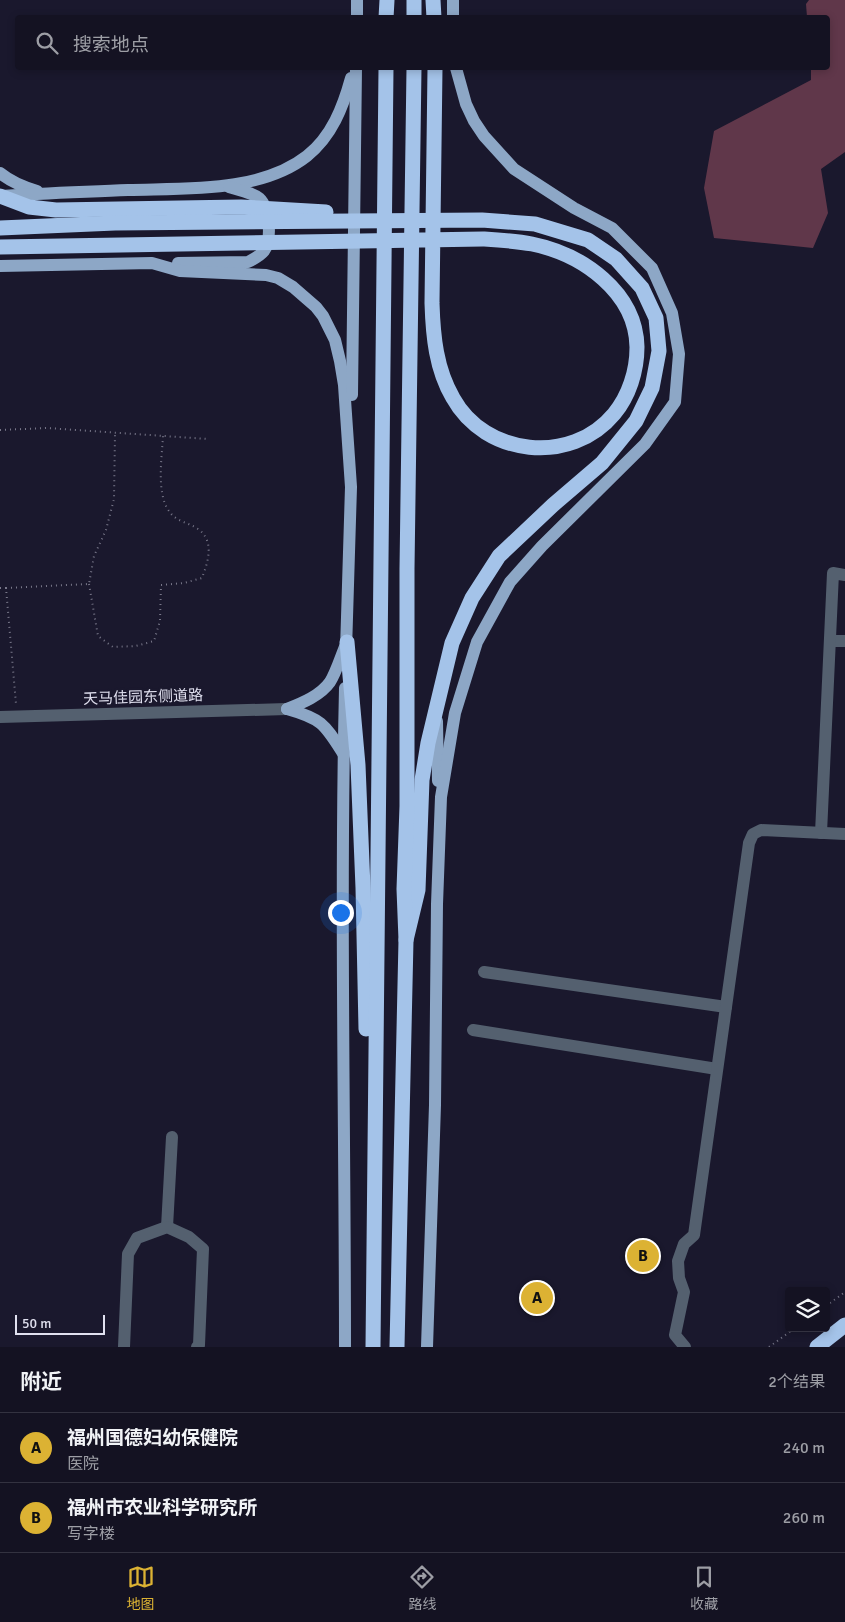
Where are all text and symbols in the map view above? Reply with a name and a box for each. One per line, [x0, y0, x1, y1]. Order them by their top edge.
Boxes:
search box [15, 15, 830, 70]
icon: search [33, 29, 61, 57]
text: 搜索地点 [73, 33, 149, 57]
street label: 天马佳园东侧道路 [83, 686, 203, 708]
your location [328, 900, 354, 926]
pin: B [627, 1237, 659, 1275]
pin: A [521, 1279, 553, 1317]
map controls [785, 1287, 830, 1332]
button: layers [785, 1287, 830, 1332]
scale bar [15, 1312, 105, 1335]
text: 50 m [22, 1315, 51, 1332]
text: 附近 [20, 1369, 62, 1395]
text: 2个结果 [768, 1372, 825, 1392]
text: 福州国德妇幼保健院 [67, 1426, 238, 1450]
text: A [31, 1438, 41, 1458]
text: 240 m [783, 1438, 825, 1458]
text: 医院 [67, 1454, 99, 1474]
text: 福州市农业科学研究所 [67, 1496, 257, 1520]
text: B [31, 1508, 41, 1528]
text: 260 m [783, 1508, 825, 1528]
text: 写字楼 [67, 1524, 115, 1544]
tab: 地图 [127, 1563, 155, 1613]
tab: 路线 [408, 1563, 436, 1613]
tab: 收藏 [690, 1563, 718, 1613]

